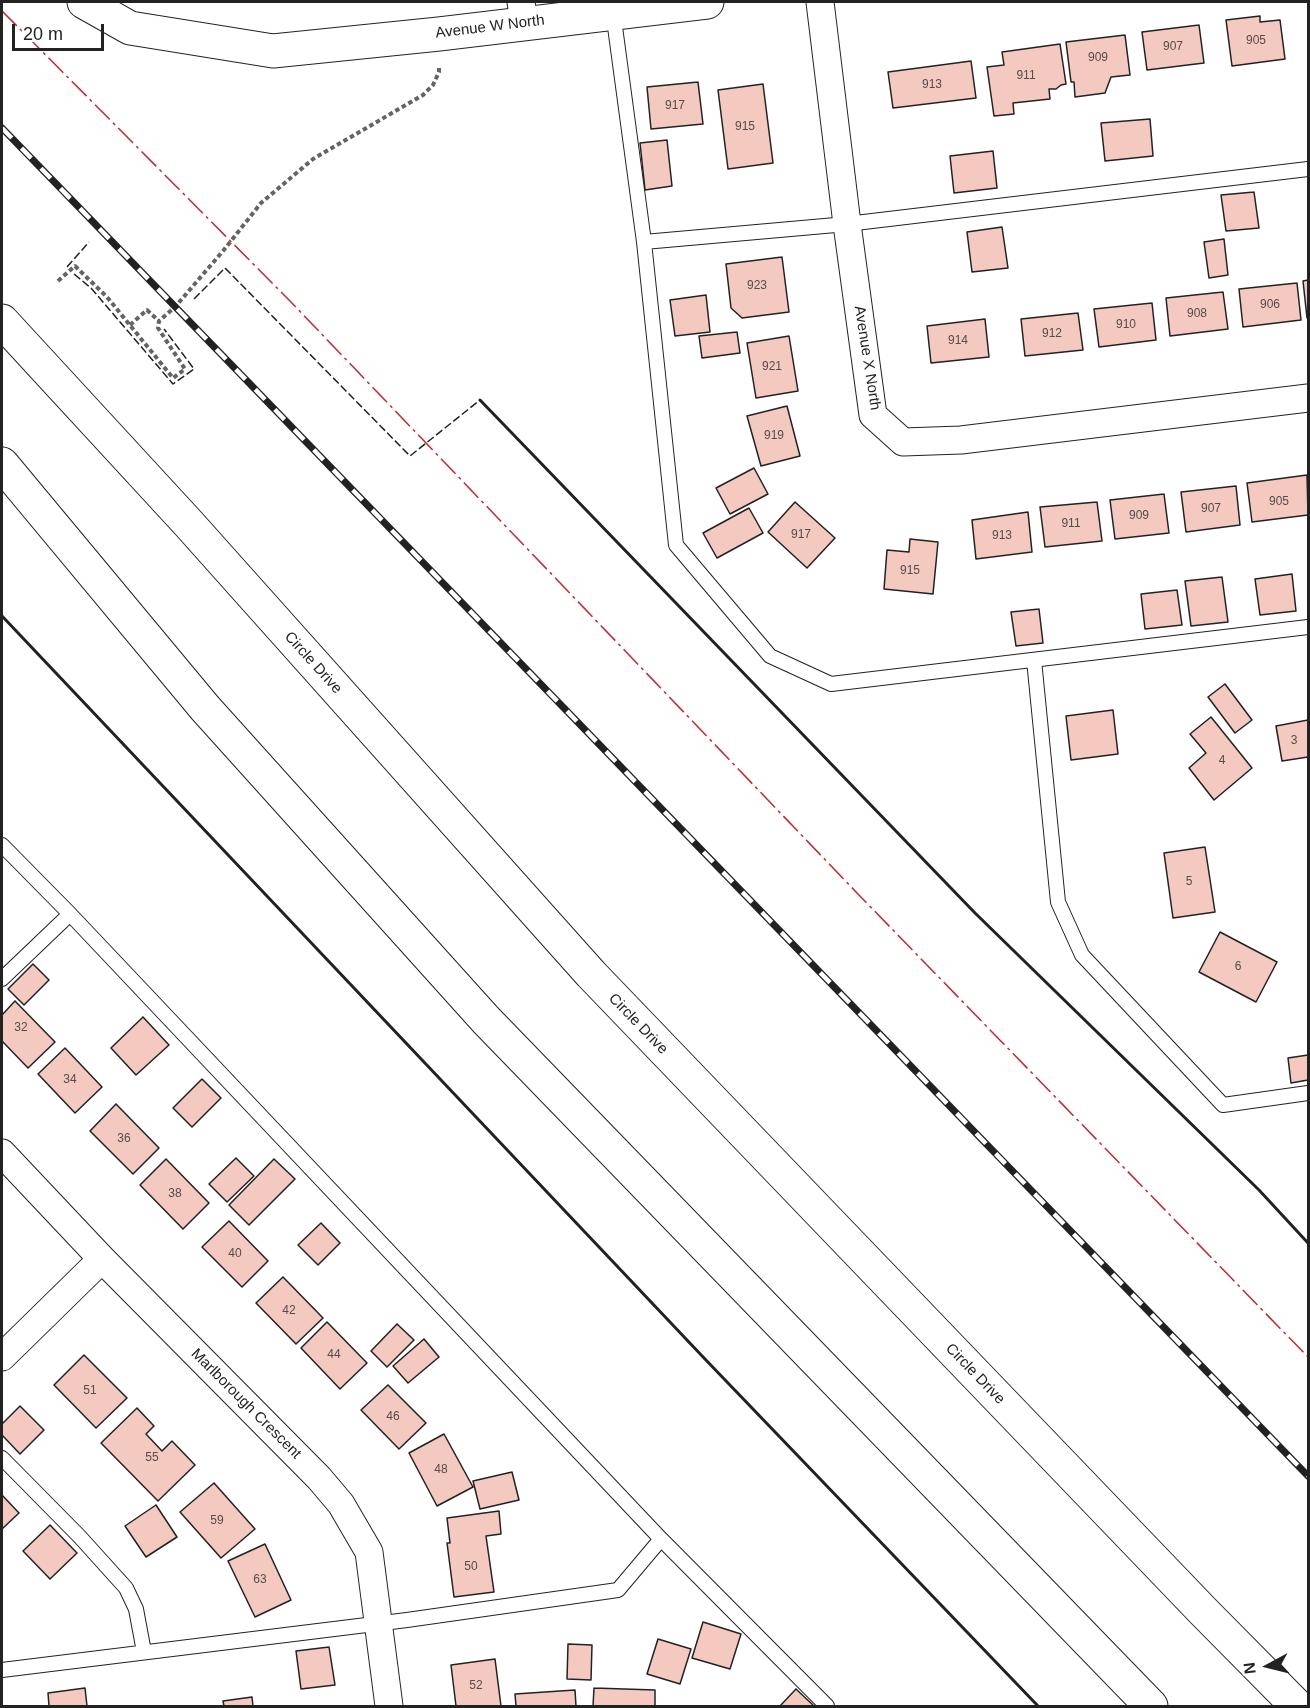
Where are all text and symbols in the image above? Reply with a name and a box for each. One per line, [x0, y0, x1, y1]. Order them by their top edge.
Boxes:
street label: Avenue W North [434, 11, 546, 43]
scale bar [15, 12, 106, 50]
text: 20 m [23, 24, 63, 44]
house number: 905 [1246, 34, 1266, 48]
house number: 907 [1163, 40, 1183, 54]
house number: 909 [1088, 51, 1108, 65]
house number: 911 [1016, 69, 1036, 83]
house number: 913 [922, 78, 942, 92]
house number: 917 [665, 99, 685, 113]
house number: 915 [735, 120, 755, 134]
house number: 923 [747, 279, 767, 293]
house number: 906 [1260, 298, 1280, 312]
street label: Avenue X North [850, 304, 884, 412]
house number: 908 [1187, 307, 1207, 321]
house number: 910 [1116, 318, 1136, 332]
house number: 912 [1042, 327, 1062, 341]
house number: 914 [948, 334, 968, 348]
house number: 921 [762, 360, 782, 374]
house number: 919 [764, 429, 784, 443]
house number: 905 [1269, 495, 1289, 509]
house number: 907 [1201, 502, 1221, 516]
house number: 909 [1129, 509, 1149, 523]
house number: 911 [1061, 517, 1081, 531]
house number: 917 [791, 528, 811, 542]
house number: 913 [992, 529, 1012, 543]
house number: 915 [900, 564, 920, 578]
street label: Circle Drive [280, 628, 346, 698]
house number: 3 [1291, 734, 1297, 748]
house number: 4 [1219, 754, 1225, 768]
house number: 5 [1186, 875, 1192, 889]
house number: 6 [1235, 960, 1241, 974]
street label: Circle Drive [605, 990, 671, 1058]
house number: 32 [14, 1021, 28, 1035]
house number: 34 [63, 1073, 77, 1087]
house number: 36 [117, 1132, 131, 1146]
house number: 38 [168, 1187, 182, 1201]
house number: 40 [228, 1247, 242, 1261]
house number: 42 [282, 1304, 296, 1318]
street label: Circle Drive [942, 1340, 1008, 1408]
street label: Marlborough Crescent [187, 1345, 305, 1463]
house number: 44 [327, 1348, 341, 1362]
house number: 51 [83, 1384, 97, 1398]
house number: 46 [386, 1410, 400, 1424]
house number: 55 [145, 1451, 159, 1465]
house number: 48 [434, 1463, 448, 1477]
house number: 59 [210, 1514, 224, 1528]
house number: 50 [464, 1560, 478, 1574]
house number: 63 [253, 1573, 267, 1587]
north arrow [1238, 1636, 1298, 1696]
text: N [1240, 1661, 1259, 1675]
house number: 52 [469, 1679, 483, 1693]

